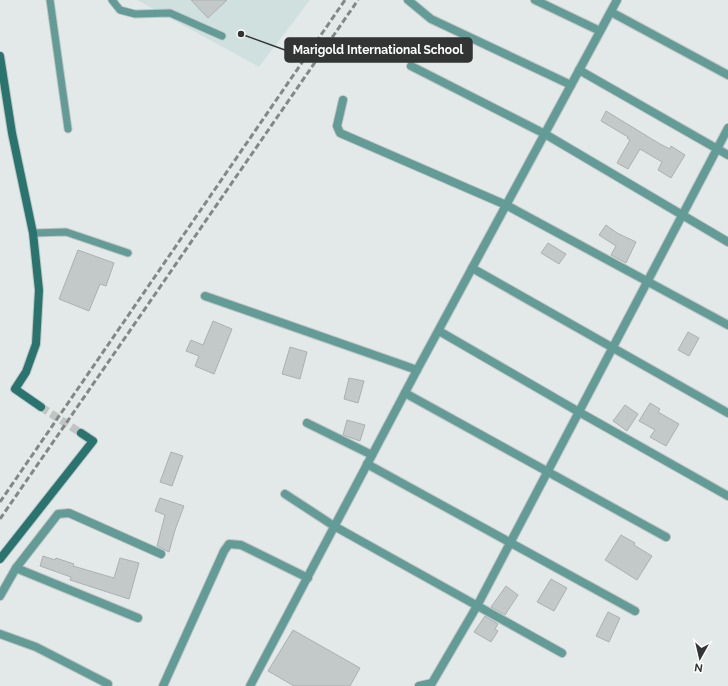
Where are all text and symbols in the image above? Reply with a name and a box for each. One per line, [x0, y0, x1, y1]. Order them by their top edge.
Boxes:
callout: Marigold International School [285, 38, 472, 62]
text: Marigold International School [293, 43, 463, 57]
north arrow [680, 638, 720, 678]
text: N [694, 660, 704, 674]

